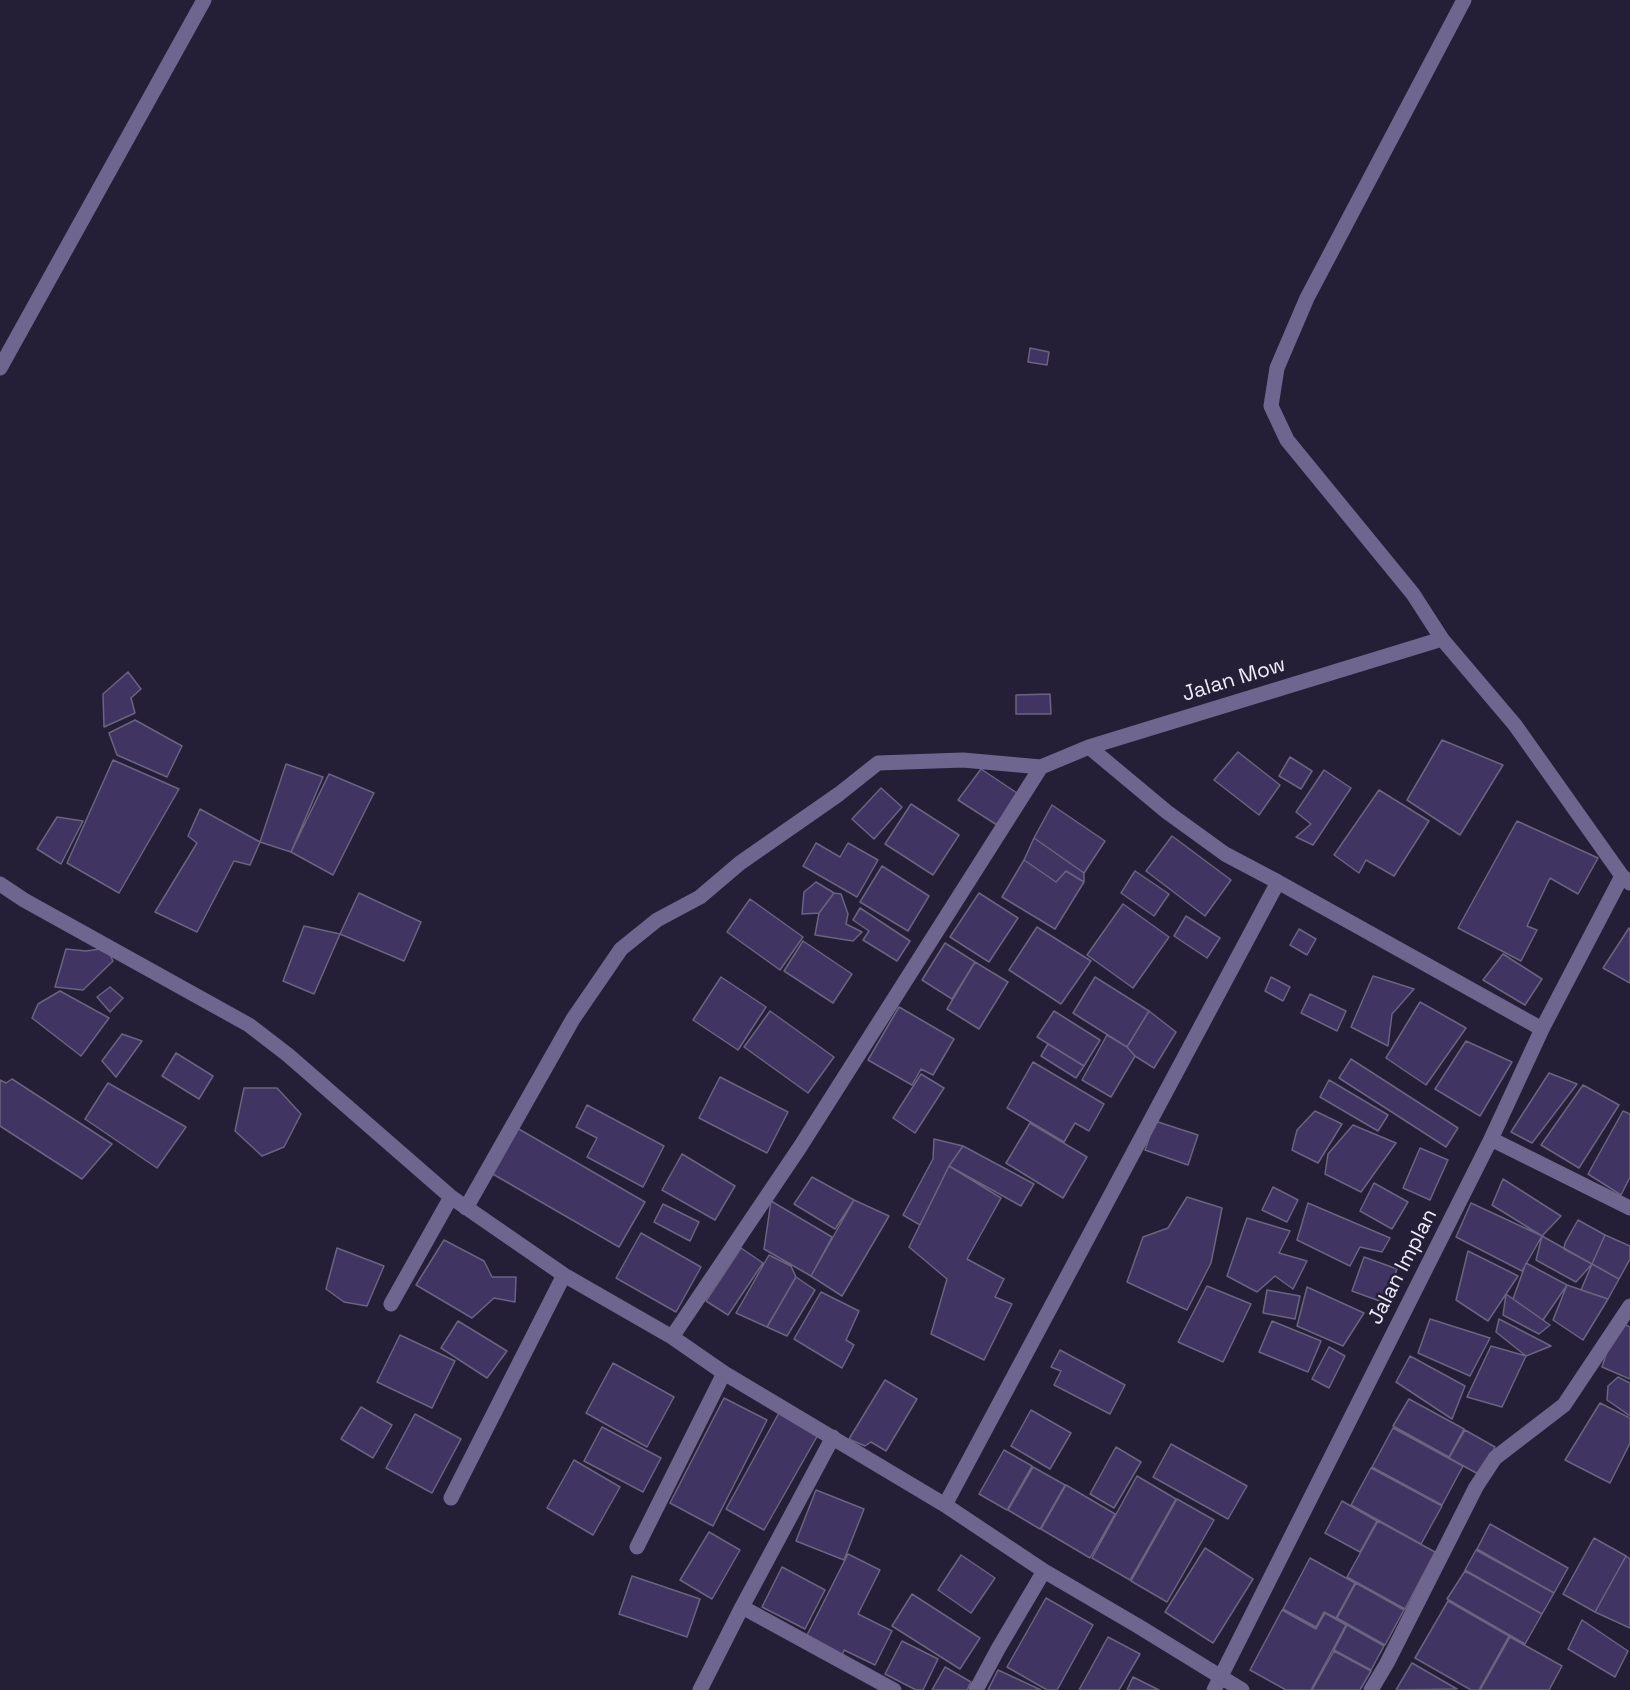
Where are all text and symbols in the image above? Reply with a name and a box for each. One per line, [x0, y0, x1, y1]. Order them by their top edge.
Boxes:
street label: Jalan Mow [1179, 652, 1289, 708]
street label: Jalan Implan [1363, 1205, 1443, 1329]

